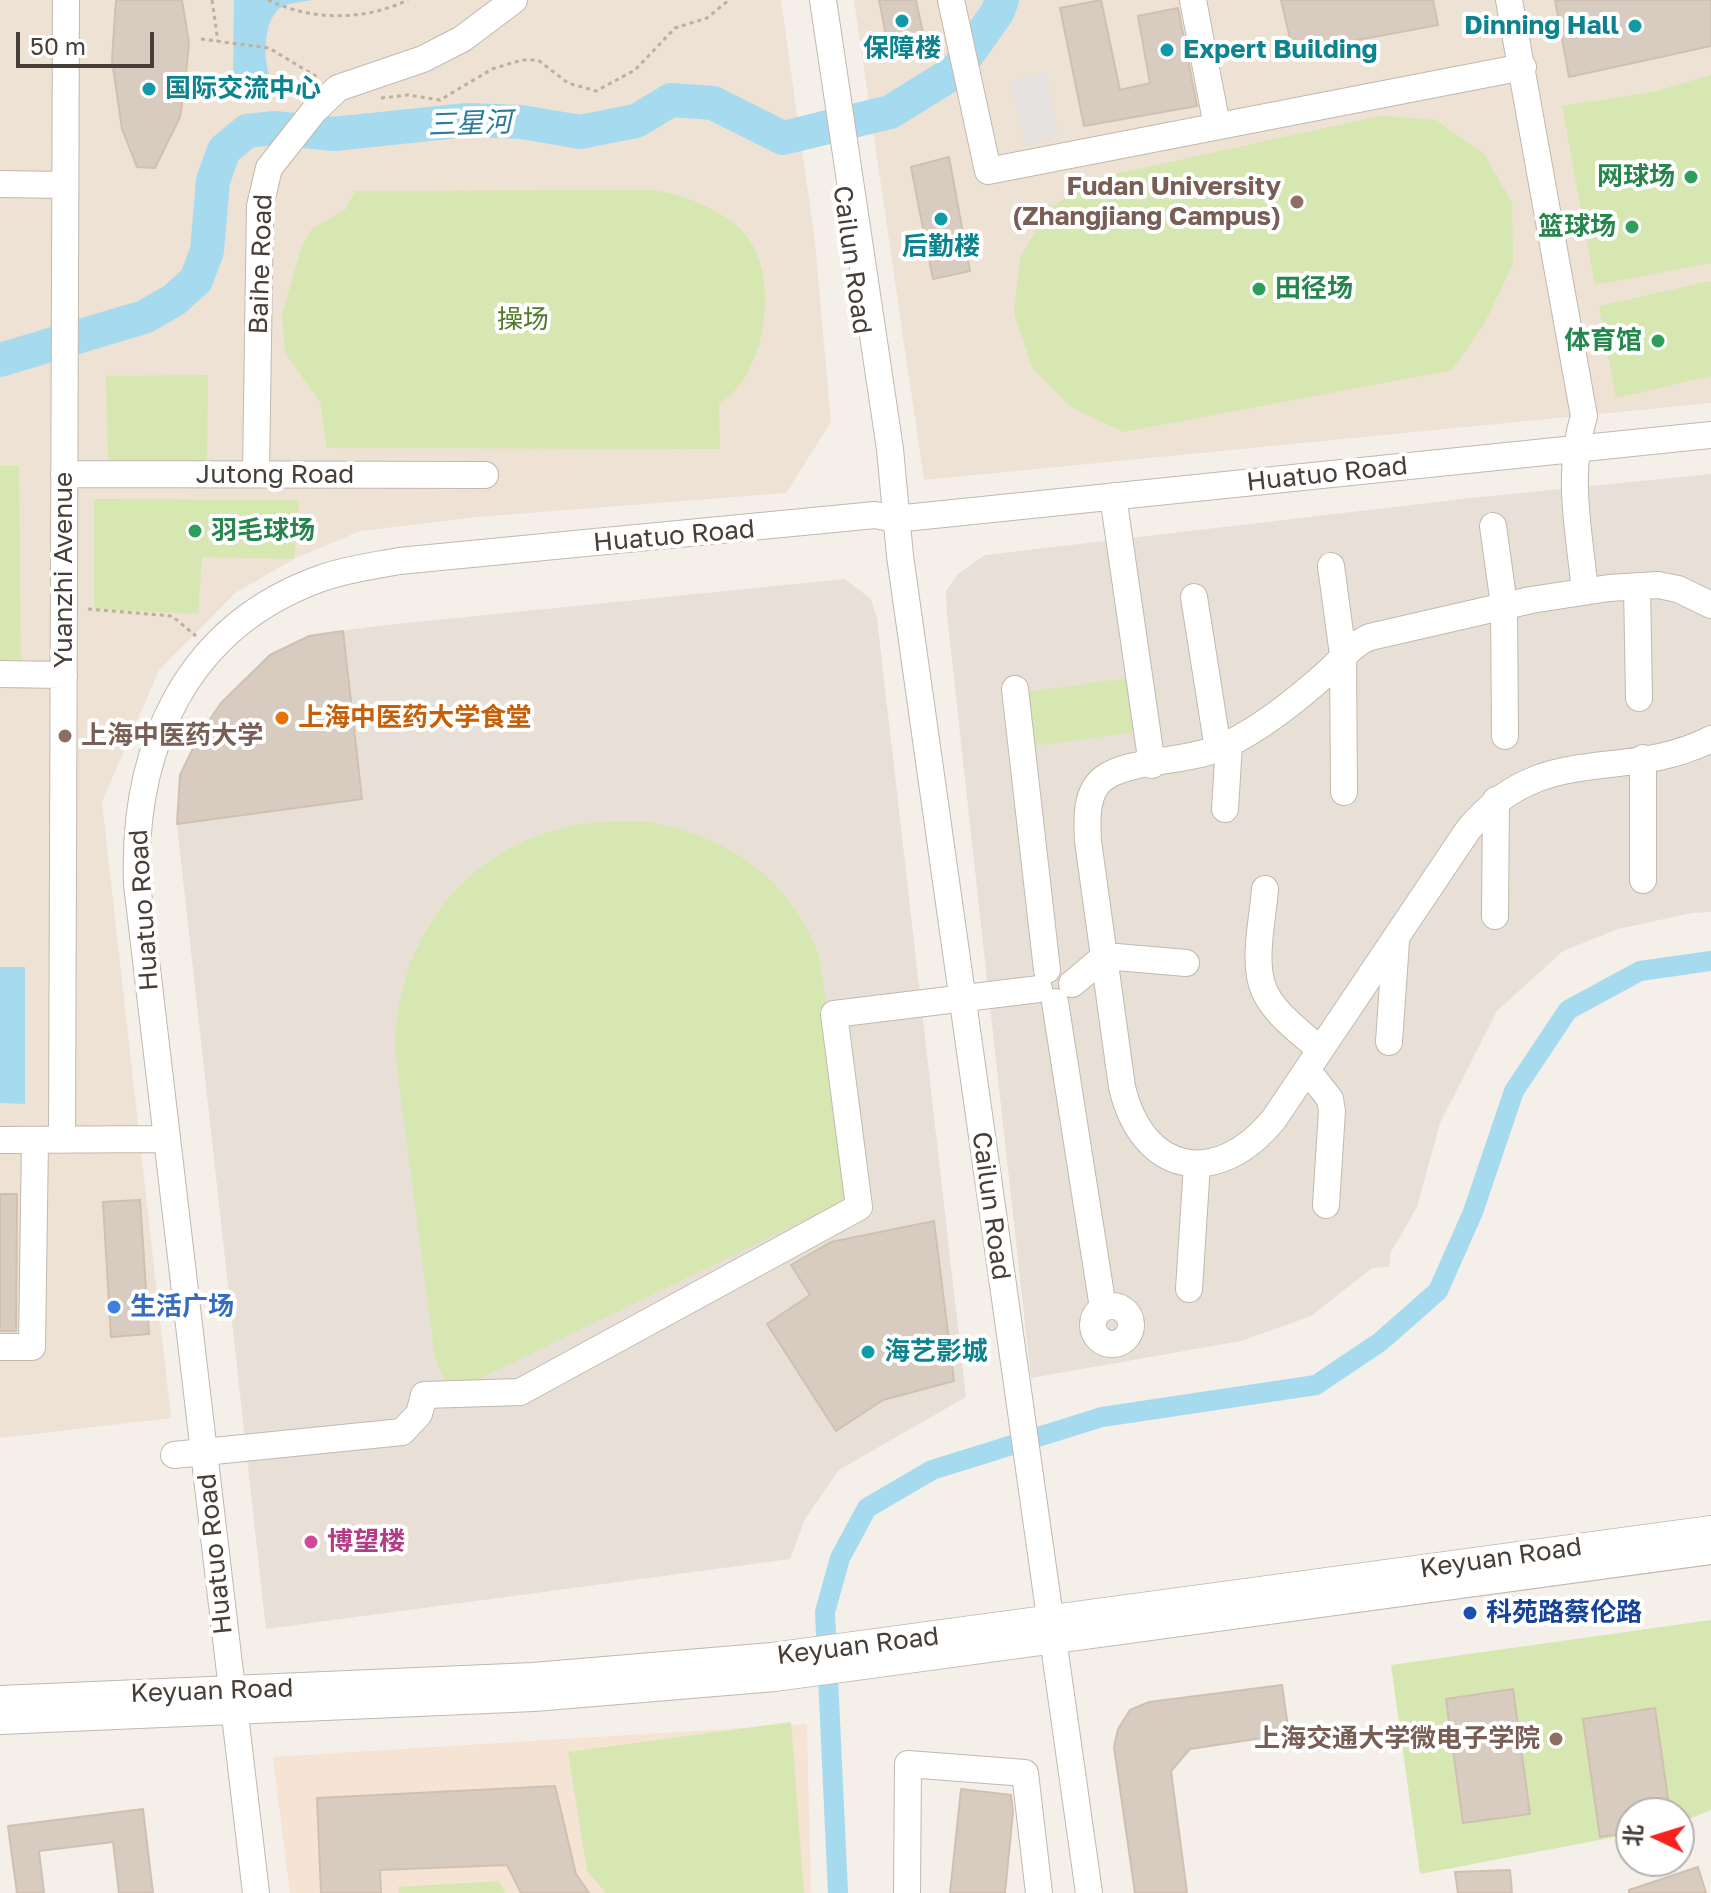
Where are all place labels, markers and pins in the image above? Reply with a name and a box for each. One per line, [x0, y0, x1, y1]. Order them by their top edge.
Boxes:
place label: Dinning Hall [1464, 10, 1619, 42]
marker: 保障楼 [893, 12, 911, 30]
marker: Dinning Hall [1626, 17, 1644, 35]
place label: 保障楼 [863, 33, 941, 65]
place label: Expert Building [1183, 34, 1378, 66]
marker: Expert Building [1158, 41, 1176, 59]
place label: 国际交流中心 [165, 73, 321, 105]
marker: 国际交流中心 [140, 80, 158, 98]
place label: 网球场 [1597, 161, 1675, 193]
marker: 网球场 [1682, 168, 1700, 186]
place label: Fudan University (Zhangjiang Campus) [1012, 171, 1281, 232]
marker: Fudan University (Zhangjiang Campus) [1288, 193, 1306, 211]
marker: 后勤楼 [932, 210, 950, 228]
place label: 篮球场 [1538, 211, 1616, 243]
marker: 篮球场 [1623, 218, 1641, 236]
place label: 后勤楼 [902, 231, 980, 263]
place label: 田径场 [1275, 273, 1353, 305]
marker: 田径场 [1250, 280, 1268, 298]
place label: 体育馆 [1564, 325, 1642, 357]
marker: 体育馆 [1649, 332, 1667, 350]
place label: 羽毛球场 [211, 515, 315, 547]
marker: 羽毛球场 [186, 522, 204, 540]
place label: 上海中医药大学食堂 [298, 702, 532, 734]
marker: 上海中医药大学食堂 [273, 709, 291, 727]
place label: 上海中医药大学 [81, 720, 263, 752]
marker: 上海中医药大学 [56, 727, 74, 745]
place label: 生活广场 [130, 1291, 234, 1323]
marker: 生活广场 [105, 1298, 123, 1316]
place label: 海艺影城 [884, 1336, 988, 1368]
marker: 海艺影城 [859, 1343, 877, 1361]
place label: 博望楼 [327, 1526, 405, 1558]
marker: 博望楼 [302, 1533, 320, 1551]
place label: 科苑路蔡伦路 [1486, 1597, 1642, 1629]
marker: 科苑路蔡伦路 [1461, 1604, 1479, 1622]
place label: 上海交通大学微电子学院 [1254, 1723, 1540, 1755]
marker: 上海交通大学微电子学院 [1547, 1730, 1565, 1748]

